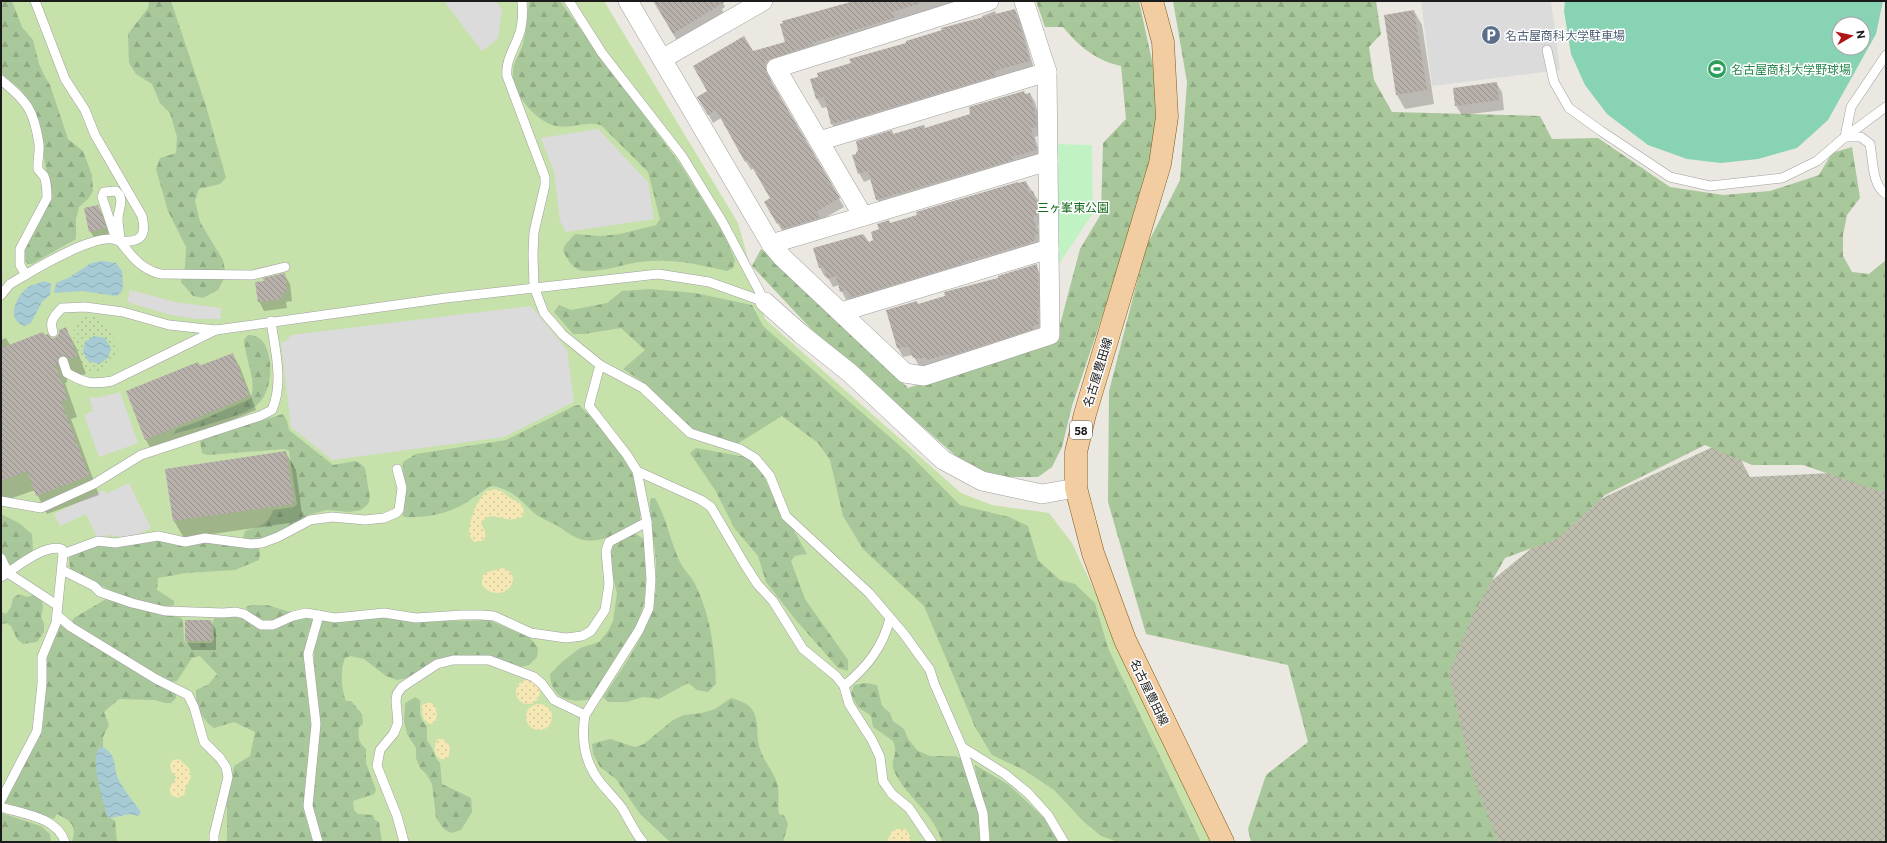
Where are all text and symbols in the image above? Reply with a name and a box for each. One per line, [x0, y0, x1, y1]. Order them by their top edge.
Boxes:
north arrow [1831, 16, 1871, 56]
parking icon: 名古屋商科大学駐車場 [1480, 24, 1502, 46]
place label: 名古屋商科大学駐車場 [1505, 28, 1625, 42]
text: N [1854, 29, 1868, 39]
sports icon: 名古屋商科大学野球場 [1706, 58, 1728, 80]
place label: 名古屋商科大学野球場 [1731, 62, 1851, 76]
park label: 三ヶ峯東公園 [1037, 200, 1109, 214]
street label: 名古屋豊田線 [1080, 336, 1114, 408]
road number: 58 [1070, 421, 1092, 439]
street label: 名古屋豊田線 [1128, 657, 1172, 727]

